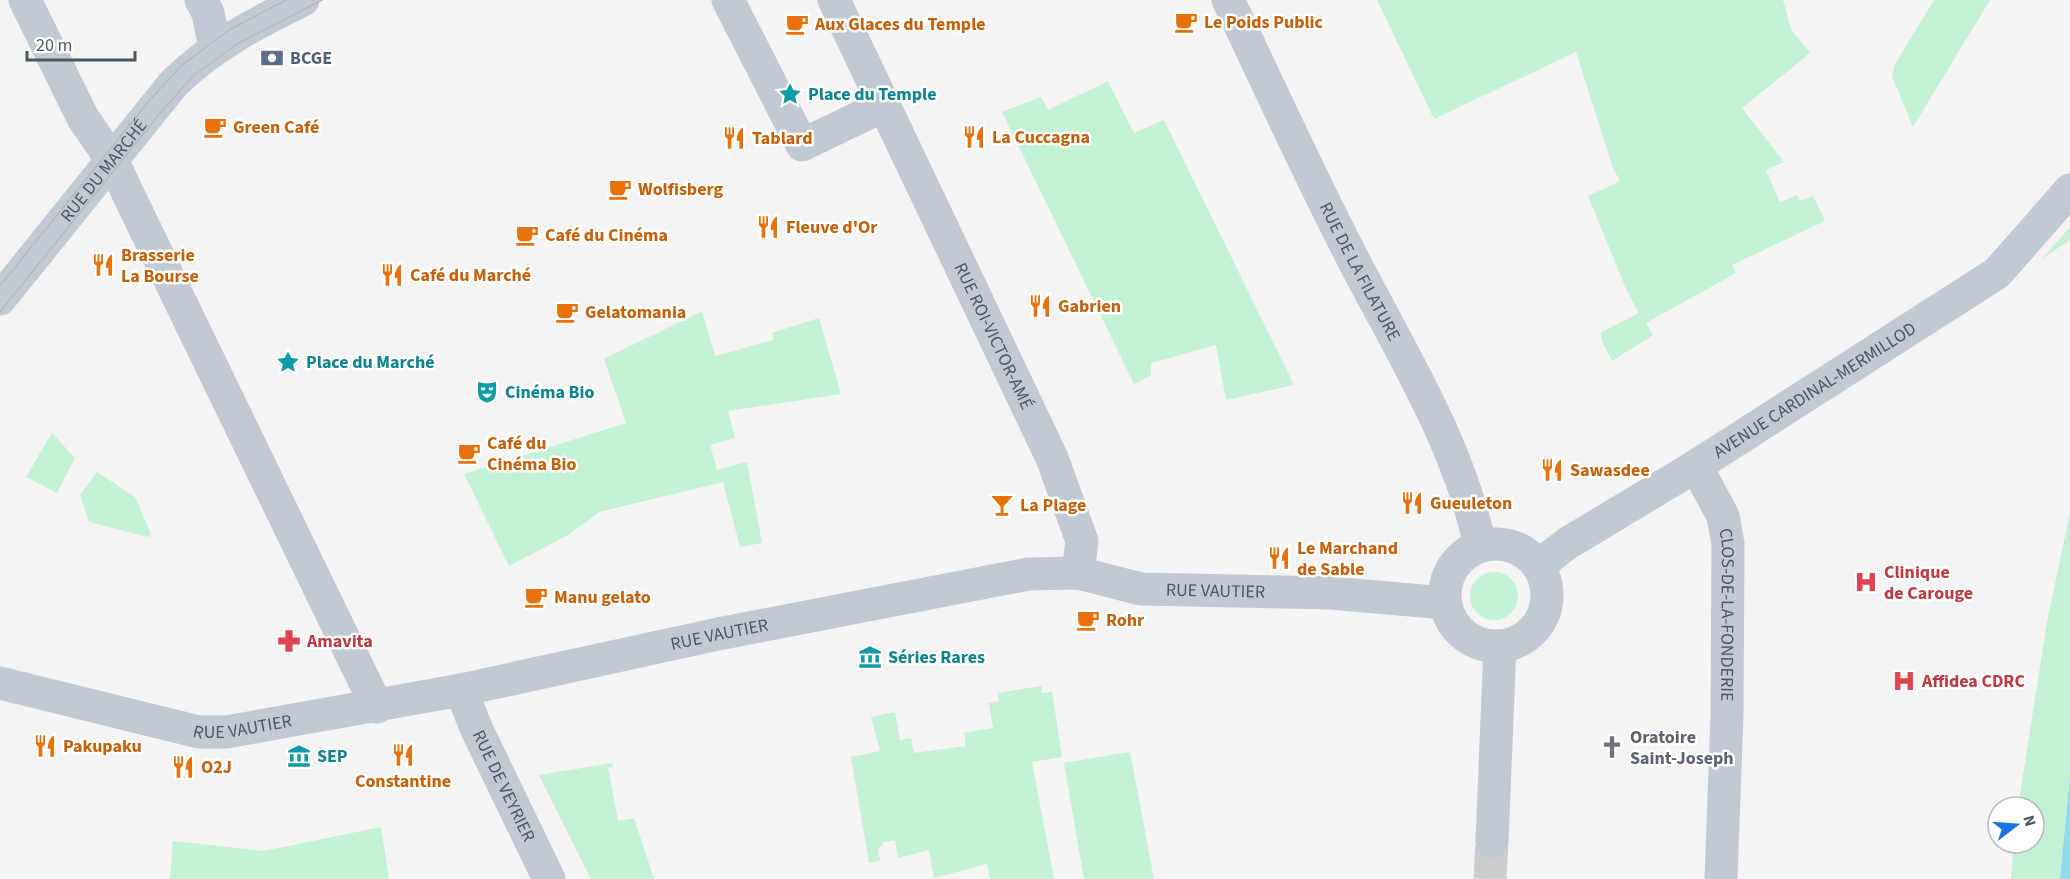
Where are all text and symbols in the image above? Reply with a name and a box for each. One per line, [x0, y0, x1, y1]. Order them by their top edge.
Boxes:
cafe icon: Le Poids Public [1173, 9, 1199, 35]
place label: Le Poids Public [1204, 10, 1324, 35]
cafe icon: Aux Glaces du Temple [784, 11, 810, 37]
place label: Aux Glaces du Temple [814, 12, 986, 37]
scale bar [27, 24, 135, 62]
text: 20 m [36, 33, 72, 58]
bank icon: BCGE [259, 45, 285, 71]
place label: BCGE [290, 46, 332, 71]
place icon: Place du Temple [777, 81, 803, 107]
place label: Place du Temple [808, 82, 937, 107]
street label: RUE DU MARCHÉ [55, 114, 153, 228]
cafe icon: Green Café [202, 114, 228, 140]
place label: Green Café [233, 115, 319, 140]
restaurant icon: La Cuccagna [961, 124, 987, 150]
restaurant icon: Tablard [721, 125, 747, 151]
place label: La Cuccagna [992, 125, 1090, 150]
place label: Tablard [752, 126, 813, 151]
cafe icon: Wolfisberg [607, 176, 633, 202]
place label: Wolfisberg [638, 177, 723, 202]
street label: RUE DE LA FILATURE [1313, 198, 1406, 346]
restaurant icon: Fleuve d'Or [755, 214, 781, 240]
place label: Fleuve d'Or [786, 215, 878, 240]
cafe icon: Café du Cinéma [514, 222, 540, 248]
place label: Café du Cinéma [545, 223, 668, 248]
place label: Brasserie La Bourse [121, 243, 199, 289]
restaurant icon: Brasserie La Bourse [90, 252, 116, 278]
street label: RUE ROI-VICTOR-AMÉ [948, 258, 1039, 414]
restaurant icon: Café du Marché [379, 262, 405, 288]
place label: Café du Marché [410, 263, 531, 288]
restaurant icon: Gabrien [1027, 293, 1053, 319]
place label: Gabrien [1058, 294, 1121, 319]
cafe icon: Gelatomania [554, 299, 580, 325]
place label: Gelatomania [585, 300, 686, 325]
street label: AVENUE CARDINAL-MERMILLOD [1709, 316, 1921, 465]
place icon: Place du Marché [275, 349, 301, 375]
place label: Place du Marché [306, 350, 435, 375]
theatre icon: Cinéma Bio [474, 379, 500, 405]
place label: Cinéma Bio [505, 380, 594, 405]
place label: Café du Cinéma Bio [487, 431, 576, 477]
cafe icon: Café du Cinéma Bio [456, 440, 482, 466]
restaurant icon: Sawasdee [1539, 457, 1565, 483]
place label: Sawasdee [1570, 458, 1650, 483]
restaurant icon: Gueuleton [1399, 490, 1425, 516]
place label: Gueuleton [1430, 491, 1512, 516]
bar icon: La Plage [989, 492, 1015, 518]
place label: La Plage [1020, 493, 1086, 518]
street label: CLOS-DE-LA-FONDERIE [1712, 526, 1740, 702]
place label: Le Marchand de Sable [1297, 536, 1398, 582]
restaurant icon: Le Marchand de Sable [1266, 545, 1292, 571]
place label: Clinique de Carouge [1884, 560, 1973, 606]
hospital icon: Clinique de Carouge [1853, 569, 1879, 595]
street label: RUE VAUTIER [1166, 578, 1265, 605]
cafe icon: Manu gelato [523, 584, 549, 610]
place label: Manu gelato [554, 585, 651, 610]
cafe icon: Rohr [1075, 607, 1101, 633]
place label: Rohr [1106, 608, 1145, 633]
street label: RUE VAUTIER [668, 613, 770, 657]
pharmacy icon: Amavita [276, 628, 302, 654]
place label: Amavita [306, 629, 373, 654]
museum icon: Séries Rares [857, 644, 883, 670]
place label: Séries Rares [888, 645, 985, 670]
hospital icon: Affidea CDRC [1891, 668, 1917, 694]
place label: Affidea CDRC [1921, 669, 2025, 694]
street label: RUE VAUTIER [190, 708, 294, 746]
place label: Oratoire Saint-Joseph [1630, 725, 1734, 771]
street label: RUE DE VEYRIER [466, 726, 541, 846]
restaurant icon: Pakupaku [32, 733, 58, 759]
place label: Pakupaku [63, 734, 142, 759]
church icon: Oratoire Saint-Joseph [1599, 734, 1625, 760]
restaurant icon: Constantine [390, 742, 416, 768]
museum icon: SEP [286, 743, 312, 769]
place label: SEP [317, 744, 348, 769]
restaurant icon: O2J [170, 754, 196, 780]
place label: O2J [201, 755, 232, 780]
place label: Constantine [355, 769, 451, 794]
north arrow [1986, 795, 2046, 855]
text: N [2017, 813, 2041, 829]

